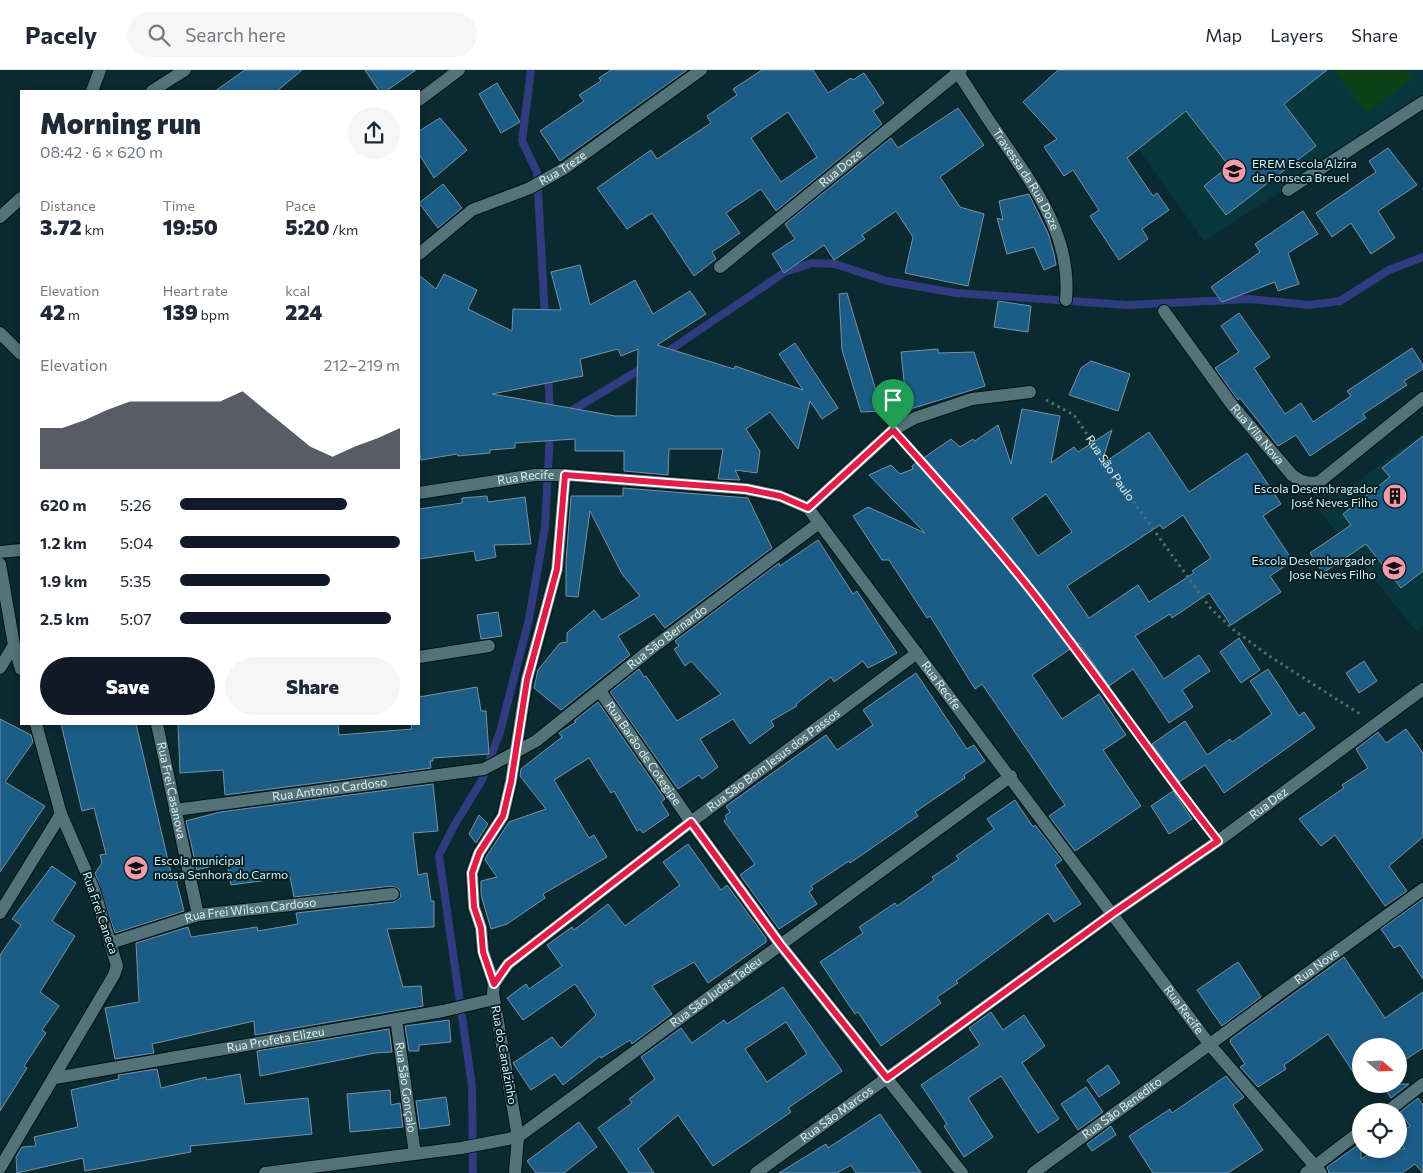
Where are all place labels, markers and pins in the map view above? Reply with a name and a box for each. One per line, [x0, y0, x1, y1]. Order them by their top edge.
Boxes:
place label: EREM Escola Alzira da Fonseca Breuel [1252, 156, 1357, 184]
school or university icon: EREM Escola Alzira da Fonseca Breuel [1221, 158, 1247, 184]
pin [872, 379, 914, 430]
place label: Escola Desembragador José Neves Filho [1254, 481, 1378, 510]
building icon: Escola Desembragador José Neves Filho [1382, 483, 1408, 509]
place label: Escola Desembargador Jose Neves Filho [1252, 553, 1376, 582]
school or university icon: Escola Desembargador Jose Neves Filho [1381, 555, 1407, 581]
place label: Escola municipal nossa Senhora do Carmo [154, 853, 288, 881]
school or university icon: Escola municipal nossa Senhora do Carmo [123, 855, 149, 881]

